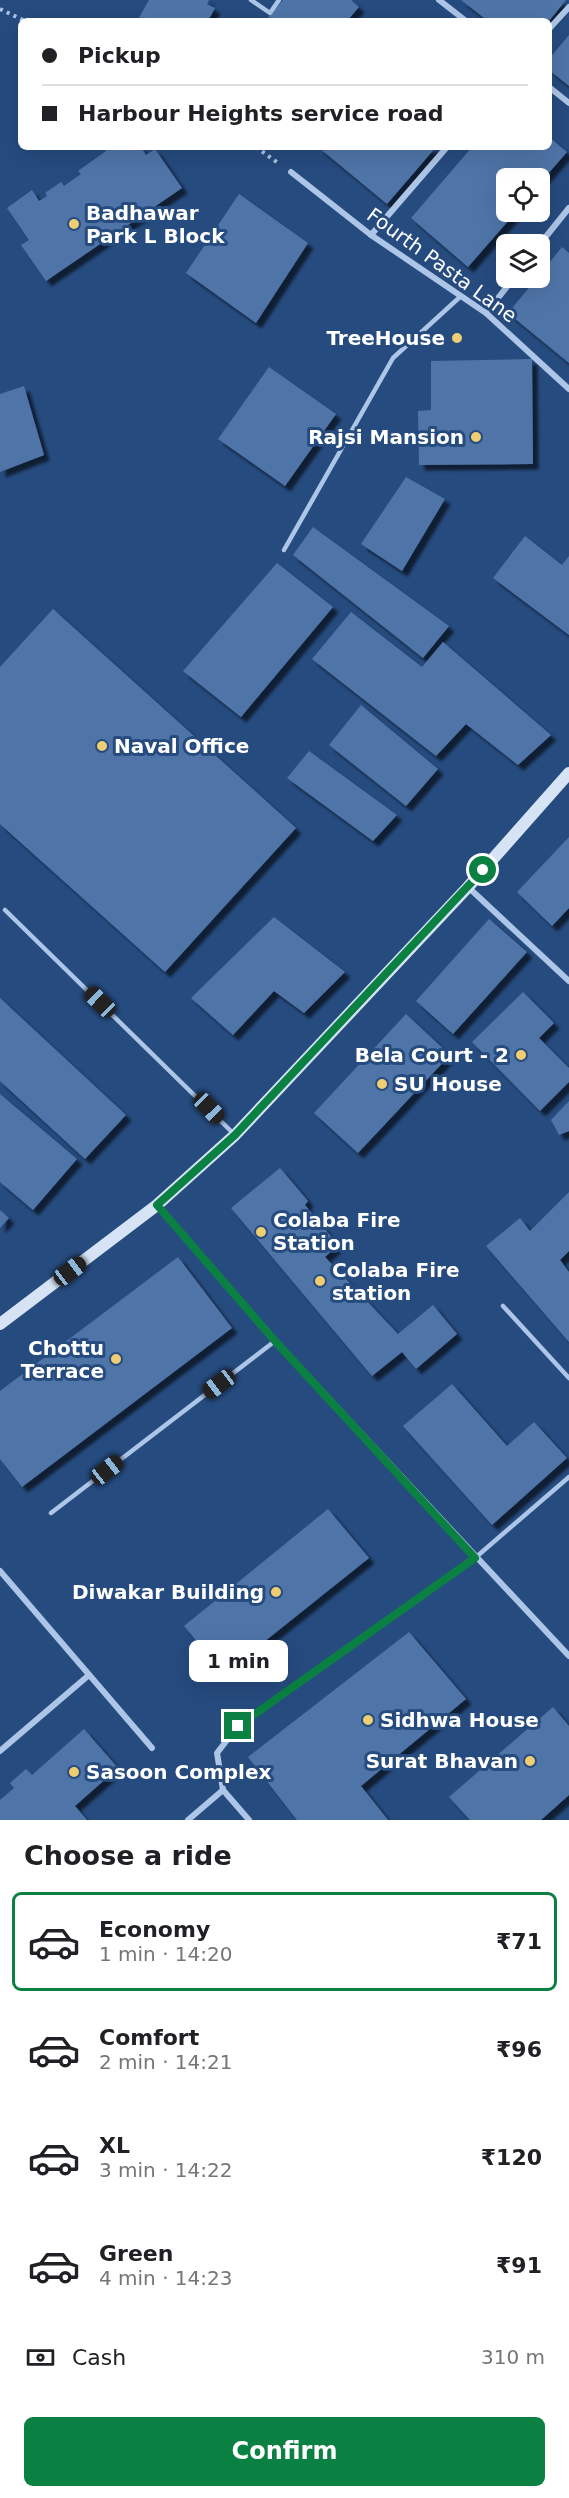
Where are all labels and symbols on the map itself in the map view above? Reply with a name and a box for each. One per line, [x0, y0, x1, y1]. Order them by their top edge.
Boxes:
place label: Badhawar Park L Block [86, 201, 225, 248]
street label: Fourth Pasta Lane [362, 203, 522, 327]
marker: Badhawar Park L Block [67, 217, 81, 231]
place label: TreeHouse [326, 326, 445, 350]
marker: TreeHouse [450, 331, 464, 345]
place label: Rajsi Mansion [308, 425, 464, 449]
marker: Rajsi Mansion [469, 430, 483, 444]
place label: Naval Office [114, 734, 249, 758]
marker: Naval Office [95, 739, 109, 753]
route start [469, 856, 496, 883]
car [81, 983, 119, 1021]
place label: Bela Court - 2 [355, 1043, 509, 1067]
marker: Bela Court - 2 [514, 1048, 528, 1062]
place label: SU House [394, 1072, 502, 1096]
marker: SU House [375, 1077, 389, 1091]
car [190, 1089, 228, 1127]
place label: Colaba Fire Station [273, 1208, 401, 1255]
marker: Colaba Fire Station [254, 1225, 268, 1239]
car [50, 1253, 90, 1289]
place label: Colaba Fire station [332, 1258, 460, 1305]
marker: Colaba Fire station [313, 1274, 327, 1288]
place label: Chottu Terrace [21, 1336, 104, 1383]
marker: Chottu Terrace [109, 1352, 123, 1366]
car [199, 1366, 239, 1402]
car [87, 1452, 127, 1488]
place label: Diwakar Building [72, 1580, 264, 1604]
marker: Diwakar Building [269, 1585, 283, 1599]
callout: 1 min [188, 1639, 288, 1681]
place label: Sidhwa House [380, 1708, 539, 1732]
route end [224, 1712, 251, 1739]
marker: Sidhwa House [361, 1713, 375, 1727]
place label: Surat Bhavan [366, 1749, 518, 1773]
marker: Surat Bhavan [523, 1754, 537, 1768]
place label: Sasoon Complex [86, 1760, 271, 1784]
marker: Sasoon Complex [67, 1765, 81, 1779]

